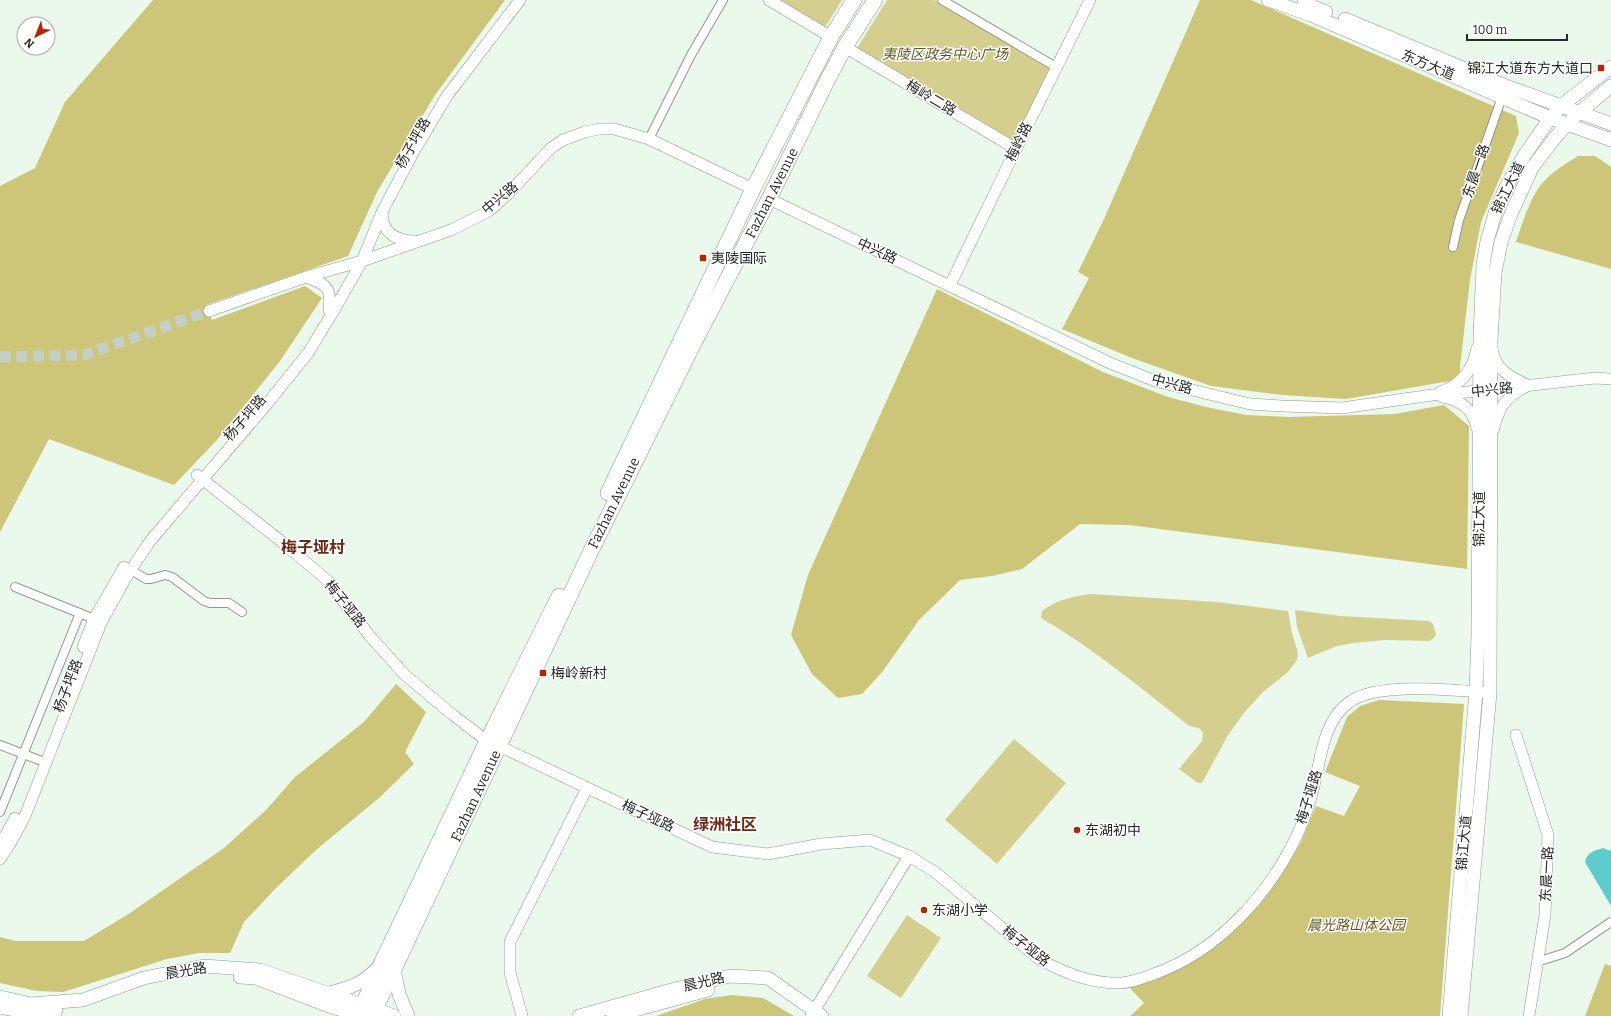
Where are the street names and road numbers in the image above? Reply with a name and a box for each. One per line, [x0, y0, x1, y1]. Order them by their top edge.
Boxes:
street label: 东方大道 [1399, 46, 1457, 84]
street label: 梅岭二路 [903, 76, 959, 120]
street label: 杨子坪路 [392, 114, 434, 172]
street label: 梅岭路 [1002, 119, 1036, 165]
street label: 东晨一路 [1459, 142, 1493, 200]
street label: Fazhan Avenue [742, 145, 802, 241]
street label: 锦江大道 [1488, 159, 1528, 217]
street label: 中兴路 [478, 178, 522, 218]
street label: 中兴路 [854, 234, 900, 268]
street label: 中兴路 [1150, 370, 1194, 398]
street label: 中兴路 [1470, 379, 1514, 401]
street label: 杨子坪路 [220, 391, 270, 445]
street label: Fazhan Avenue [585, 455, 643, 551]
street label: 锦江大道 [1471, 491, 1488, 547]
street label: 梅子垭路 [321, 577, 369, 631]
street label: 杨子坪路 [50, 657, 86, 715]
street label: Fazhan Avenue [447, 748, 505, 844]
street label: 梅子垭路 [1293, 768, 1325, 826]
street label: 梅子垭路 [619, 796, 677, 836]
street label: 锦江大道 [1453, 814, 1475, 872]
street label: 东晨一路 [1537, 846, 1557, 902]
street label: 梅子垭路 [999, 922, 1053, 970]
street label: 晨光路 [164, 959, 208, 983]
street label: 晨光路 [682, 969, 726, 995]

